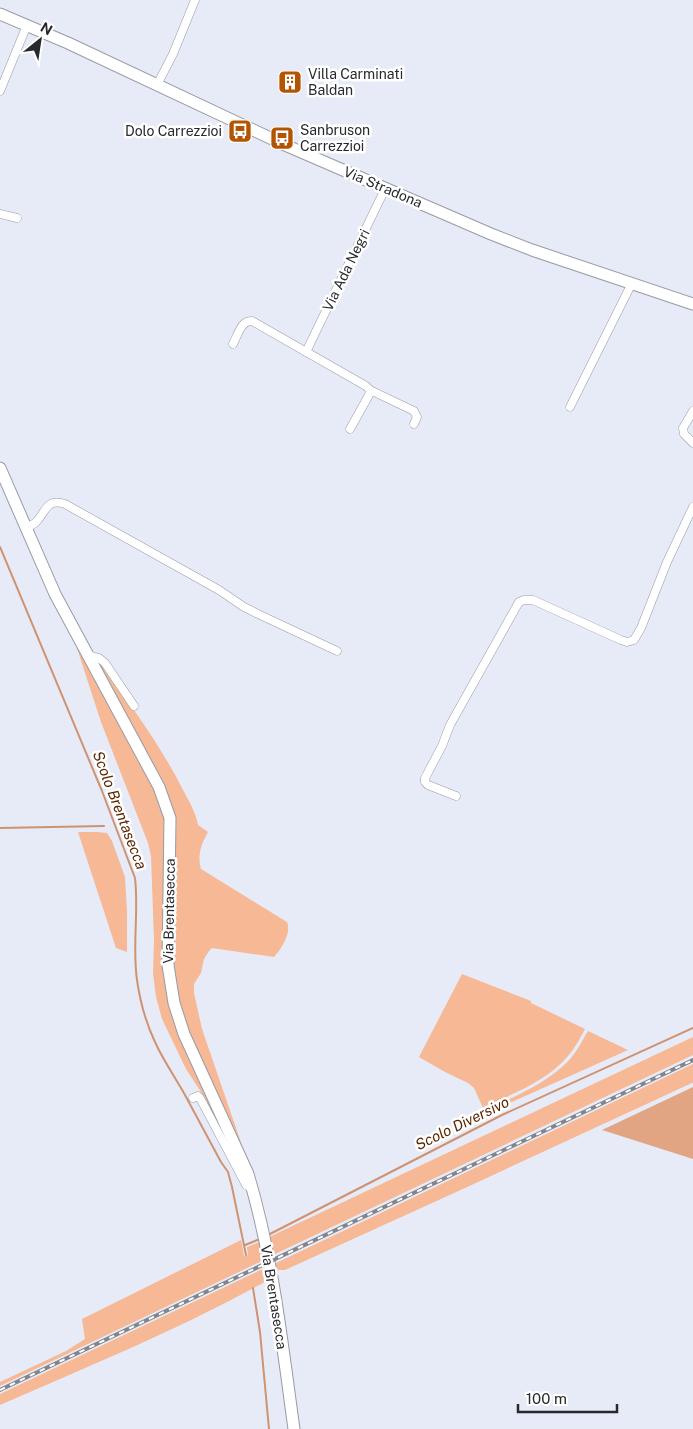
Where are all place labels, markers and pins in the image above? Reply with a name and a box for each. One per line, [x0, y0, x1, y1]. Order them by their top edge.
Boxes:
place label: Villa Carminati Baldan [308, 66, 403, 98]
building icon: Villa Carminati Baldan [277, 69, 303, 95]
bus stop icon: Dolo Carrezzioi [227, 118, 253, 144]
place label: Sanbruson Carrezzioi [300, 122, 370, 154]
place label: Dolo Carrezzioi [125, 123, 222, 139]
bus stop icon: Sanbruson Carrezzioi [269, 125, 295, 151]

